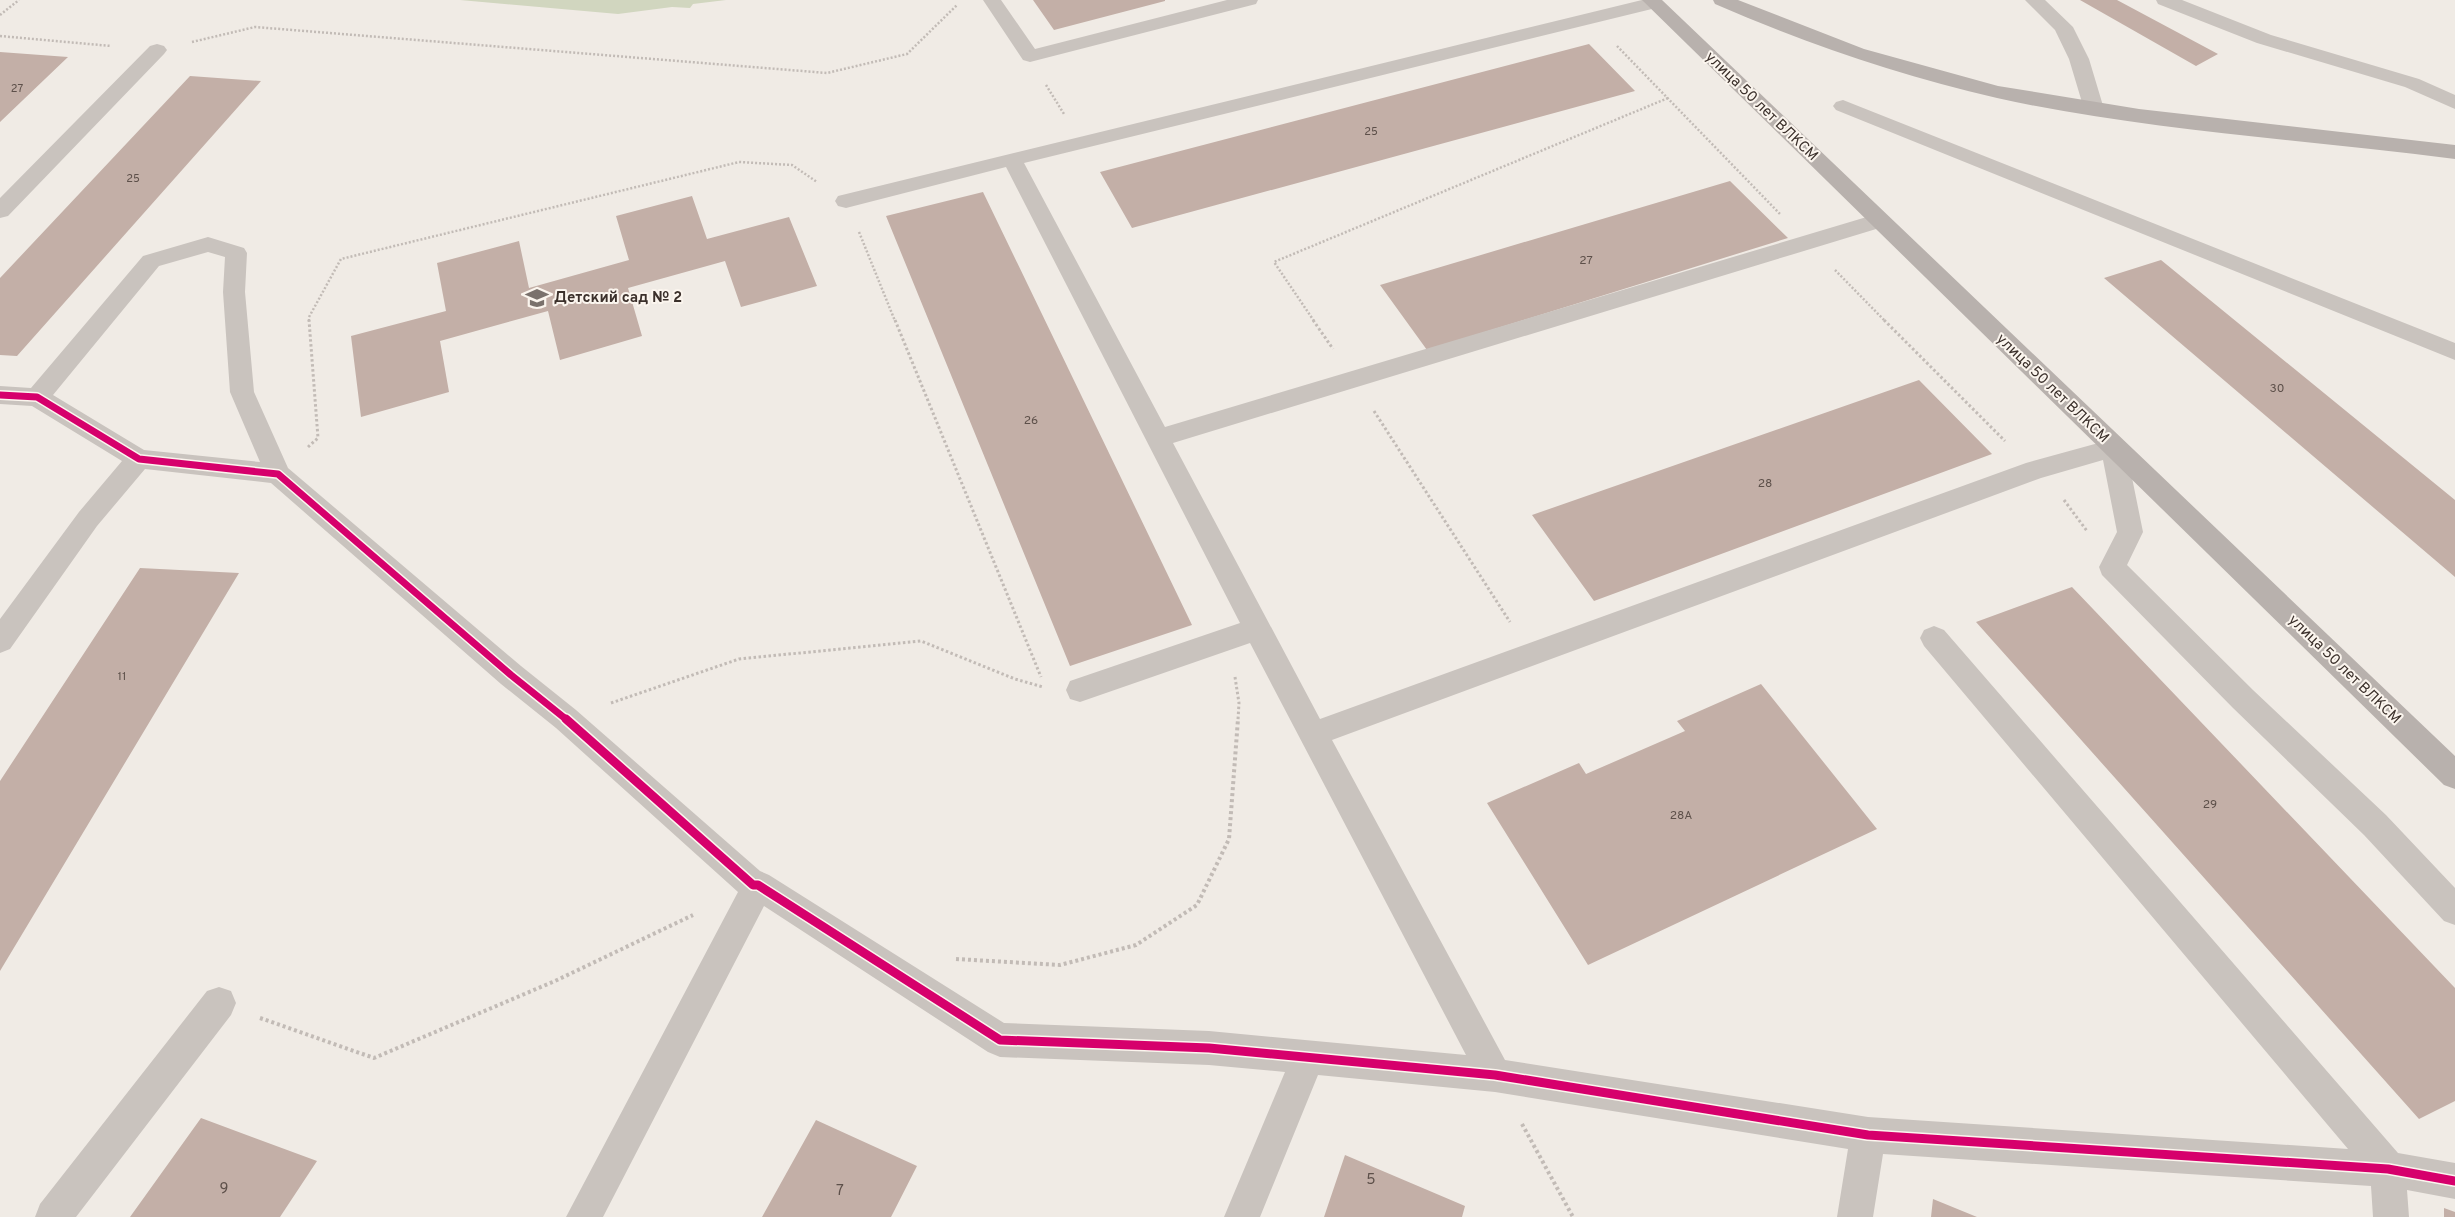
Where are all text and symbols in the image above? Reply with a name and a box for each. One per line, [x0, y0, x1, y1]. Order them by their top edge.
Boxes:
street label: улица 50 лет ВЛКСМ [1701, 48, 1821, 166]
house number: 27 [11, 82, 23, 96]
house number: 25 [1364, 125, 1378, 139]
house number: 25 [126, 172, 140, 186]
house number: 27 [1579, 253, 1593, 269]
school or university icon: Детский сад № 2 [524, 285, 550, 311]
place label: Детский сад № 2 [554, 289, 682, 308]
street label: улица 50 лет ВЛКСМ [1992, 330, 2112, 448]
house number: 30 [2270, 381, 2284, 397]
house number: 26 [1024, 413, 1038, 429]
house number: 28 [1758, 476, 1772, 492]
street label: улица 50 лет ВЛКСМ [2284, 611, 2404, 729]
house number: 11 [118, 669, 126, 685]
house number: 29 [2203, 797, 2217, 813]
house number: 28А [1670, 808, 1692, 824]
house number: 5 [1366, 1171, 1376, 1190]
house number: 9 [220, 1180, 228, 1199]
house number: 7 [836, 1182, 844, 1201]

